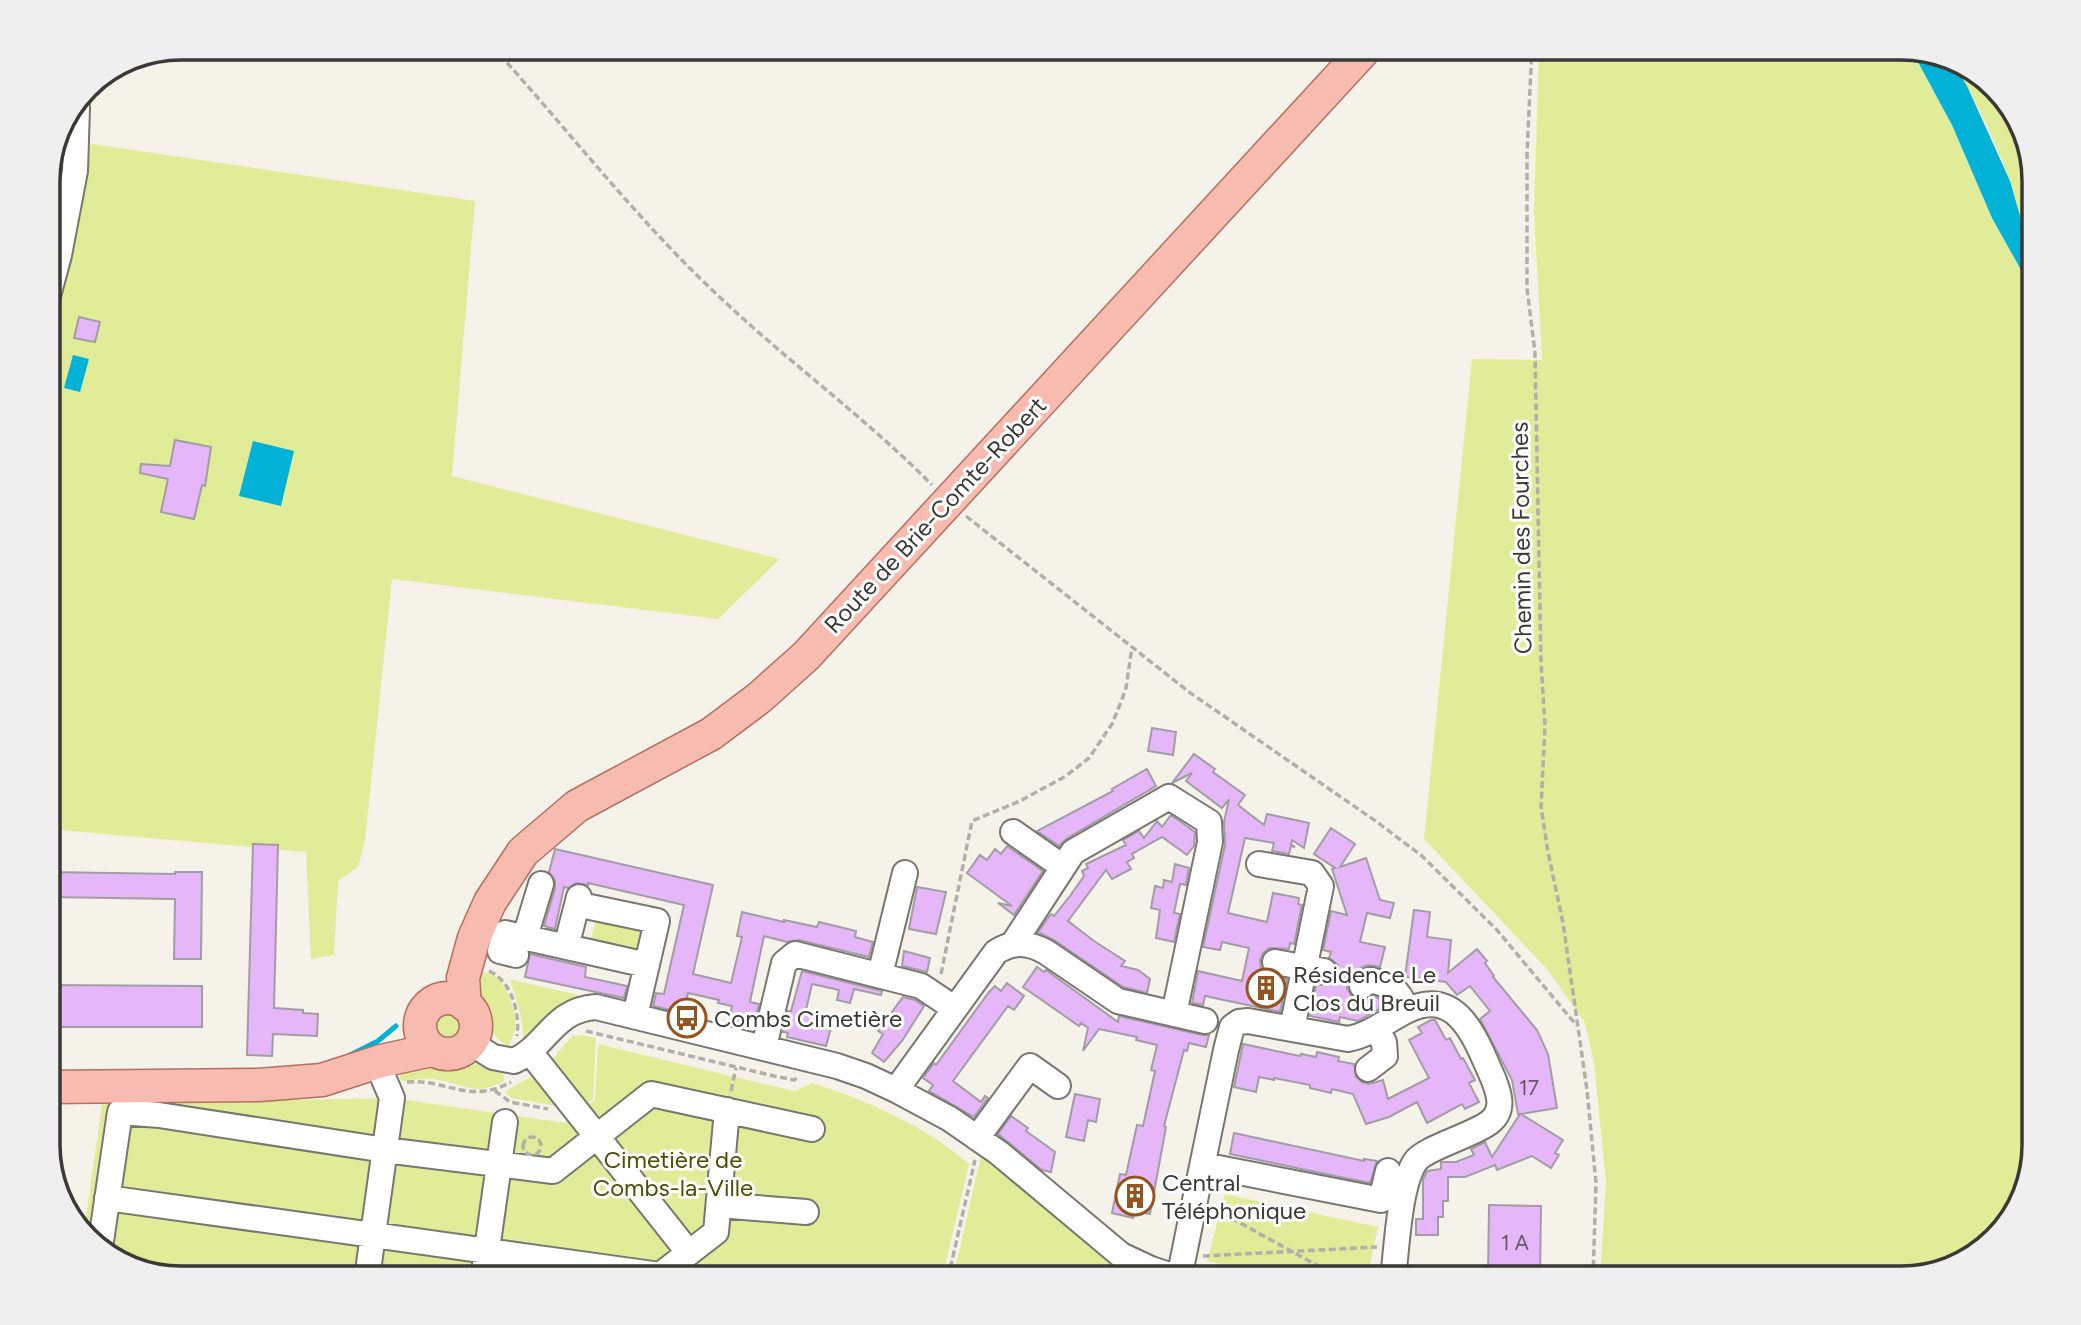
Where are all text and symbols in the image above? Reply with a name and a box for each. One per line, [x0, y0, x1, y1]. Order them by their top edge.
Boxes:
street label: Route de Brie-Comte-Robert [818, 391, 1052, 639]
street label: Chemin des Fourches [1504, 422, 1538, 654]
place label: Résidence Le Clos du Breuil [1293, 960, 1440, 1017]
building icon: Résidence Le Clos du Breuil [1245, 967, 1287, 1009]
bus stop icon: Combs Cimetière [666, 997, 708, 1039]
place label: Combs Cimetière [714, 1004, 902, 1033]
house number: 17 [1519, 1075, 1539, 1100]
park label: Cimetière de Combs-la-Ville [593, 1145, 753, 1202]
place label: Central Téléphonique [1162, 1168, 1306, 1225]
building icon: Central Téléphonique [1114, 1175, 1156, 1217]
house number: 1 A [1501, 1230, 1529, 1255]

